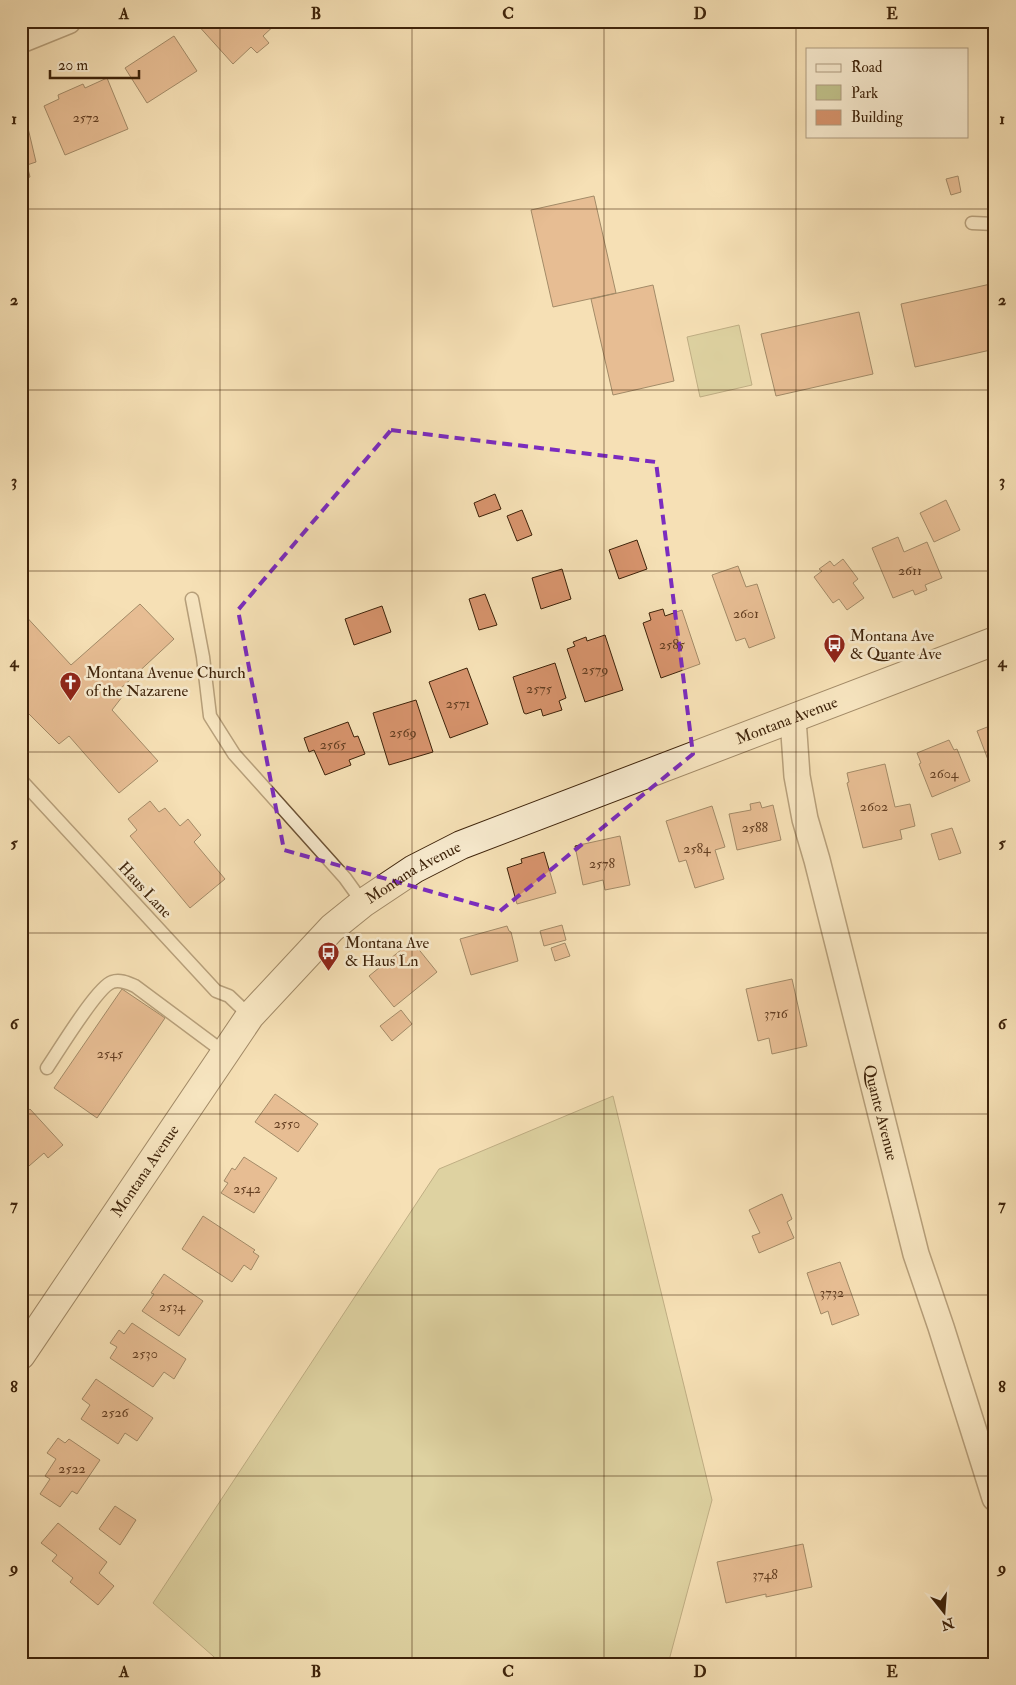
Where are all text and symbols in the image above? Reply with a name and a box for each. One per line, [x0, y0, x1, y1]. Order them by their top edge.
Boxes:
text: A [118, 4, 130, 24]
text: B [311, 4, 321, 24]
text: C [502, 4, 514, 24]
text: D [693, 4, 707, 24]
text: E [886, 4, 898, 24]
scale bar [50, 48, 139, 80]
legend [806, 48, 968, 138]
text: 20 m [58, 56, 88, 75]
text: Road [851, 58, 883, 77]
text: Park [851, 84, 878, 103]
text: Building [851, 108, 903, 127]
text: 1 [11, 109, 17, 129]
house number: 2572 [73, 109, 99, 126]
text: 1 [999, 109, 1005, 129]
text: 2 [10, 290, 18, 310]
text: 2 [998, 290, 1006, 310]
text: 3 [11, 471, 17, 491]
text: 3 [999, 471, 1005, 491]
house number: 2611 [898, 562, 922, 579]
house number: 2601 [733, 605, 759, 622]
place label: Montana Ave & Quante Ave [850, 626, 942, 664]
bus stop icon: Montana Ave & Quante Ave [822, 633, 846, 664]
house number: 2585 [659, 636, 686, 653]
text: 4 [9, 652, 20, 672]
text: 4 [997, 652, 1008, 672]
house number: 2579 [582, 661, 608, 678]
place label: Montana Avenue Church of the Nazarene [86, 663, 246, 701]
church icon: Montana Avenue Church of the Nazarene [58, 670, 82, 701]
house number: 2575 [526, 680, 553, 697]
street label: Montana Avenue [733, 692, 841, 749]
house number: 2571 [446, 695, 470, 712]
house number: 2569 [389, 724, 417, 741]
house number: 2565 [320, 736, 347, 753]
house number: 2604 [930, 765, 960, 782]
house number: 2602 [860, 798, 888, 815]
house number: 2588 [742, 819, 769, 836]
text: 5 [10, 833, 18, 853]
text: 5 [998, 833, 1006, 853]
street label: Montana Avenue [362, 837, 464, 908]
house number: 2584 [683, 840, 712, 857]
house number: 2578 [589, 855, 616, 872]
street label: Haus Lane [114, 858, 176, 923]
place label: Montana Ave & Haus Ln [345, 933, 430, 971]
bus stop icon: Montana Ave & Haus Ln [317, 940, 341, 971]
house number: 3716 [764, 1005, 789, 1022]
text: 6 [10, 1014, 20, 1034]
text: 6 [998, 1014, 1008, 1034]
house number: 2545 [97, 1045, 124, 1062]
street label: Quante Avenue [859, 1063, 902, 1163]
house number: 2550 [274, 1115, 300, 1132]
street label: Montana Avenue [107, 1121, 184, 1221]
house number: 2542 [233, 1180, 261, 1197]
text: 7 [10, 1195, 18, 1215]
text: 7 [998, 1195, 1006, 1215]
house number: 3732 [820, 1284, 844, 1301]
house number: 2534 [159, 1298, 186, 1315]
house number: 2530 [132, 1345, 158, 1362]
text: 8 [10, 1377, 18, 1397]
text: 8 [998, 1377, 1006, 1397]
house number: 2526 [101, 1404, 130, 1421]
house number: 2522 [58, 1460, 86, 1477]
text: 9 [8, 1558, 18, 1578]
text: 9 [996, 1558, 1006, 1578]
house number: 3748 [752, 1566, 778, 1583]
north arrow [918, 1588, 968, 1638]
text: N [939, 1614, 957, 1634]
text: A [118, 1662, 130, 1682]
text: B [311, 1662, 321, 1682]
text: C [502, 1662, 514, 1682]
text: D [693, 1662, 707, 1682]
text: E [886, 1662, 898, 1682]

